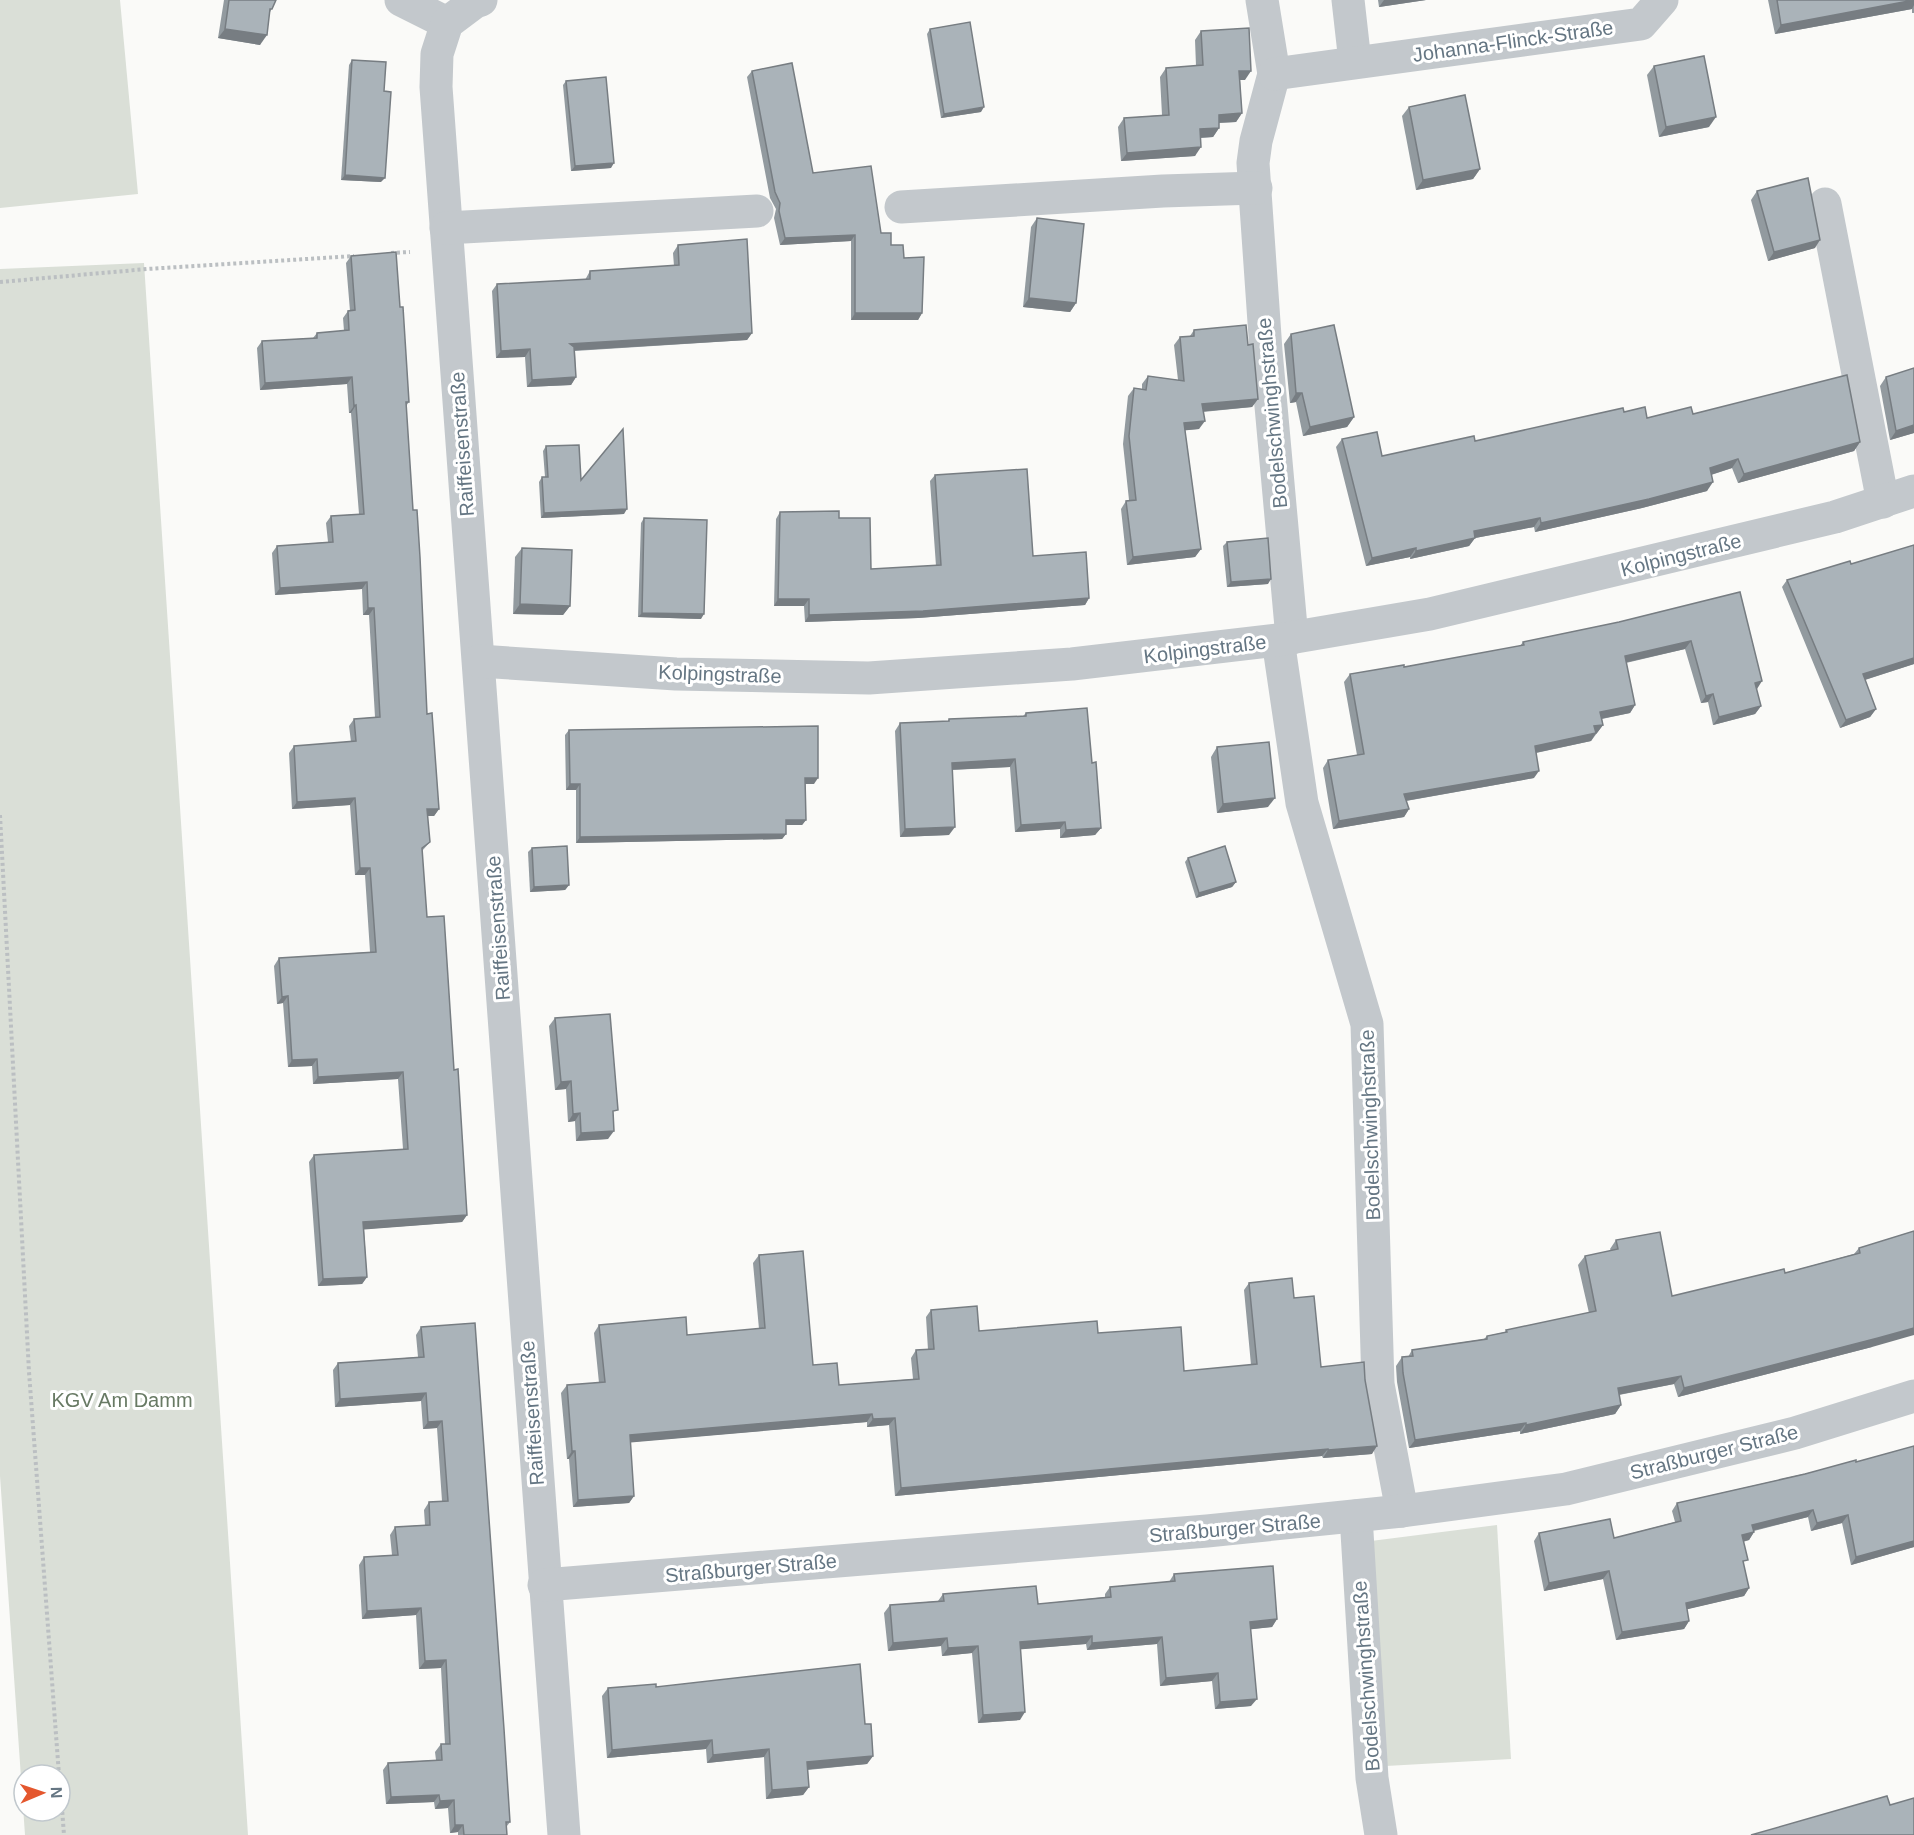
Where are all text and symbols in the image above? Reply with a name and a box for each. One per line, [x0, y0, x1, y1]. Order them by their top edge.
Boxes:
street label: Johanna-Flinck-Straße [1411, 16, 1615, 66]
street label: Bodelschwinghstraße [1253, 317, 1291, 509]
street label: Raiffeisenstraße [446, 371, 478, 517]
street label: Kolpingstraße [1618, 529, 1744, 581]
street label: Kolpingstraße [1142, 631, 1268, 667]
street label: Kolpingstraße [658, 661, 782, 687]
street label: Raiffeisenstraße [482, 855, 514, 1001]
street label: Bodelschwinghstraße [1356, 1029, 1384, 1221]
street label: Raiffeisenstraße [516, 1340, 548, 1486]
park label: KGV Am Damm [51, 1389, 193, 1411]
street label: Straßburger Straße [1628, 1420, 1800, 1484]
street label: Straßburger Straße [1148, 1510, 1322, 1546]
street label: Straßburger Straße [664, 1550, 838, 1586]
street label: Bodelschwinghstraße [1348, 1580, 1384, 1772]
north arrow [12, 1763, 72, 1823]
text: N [48, 1786, 65, 1799]

